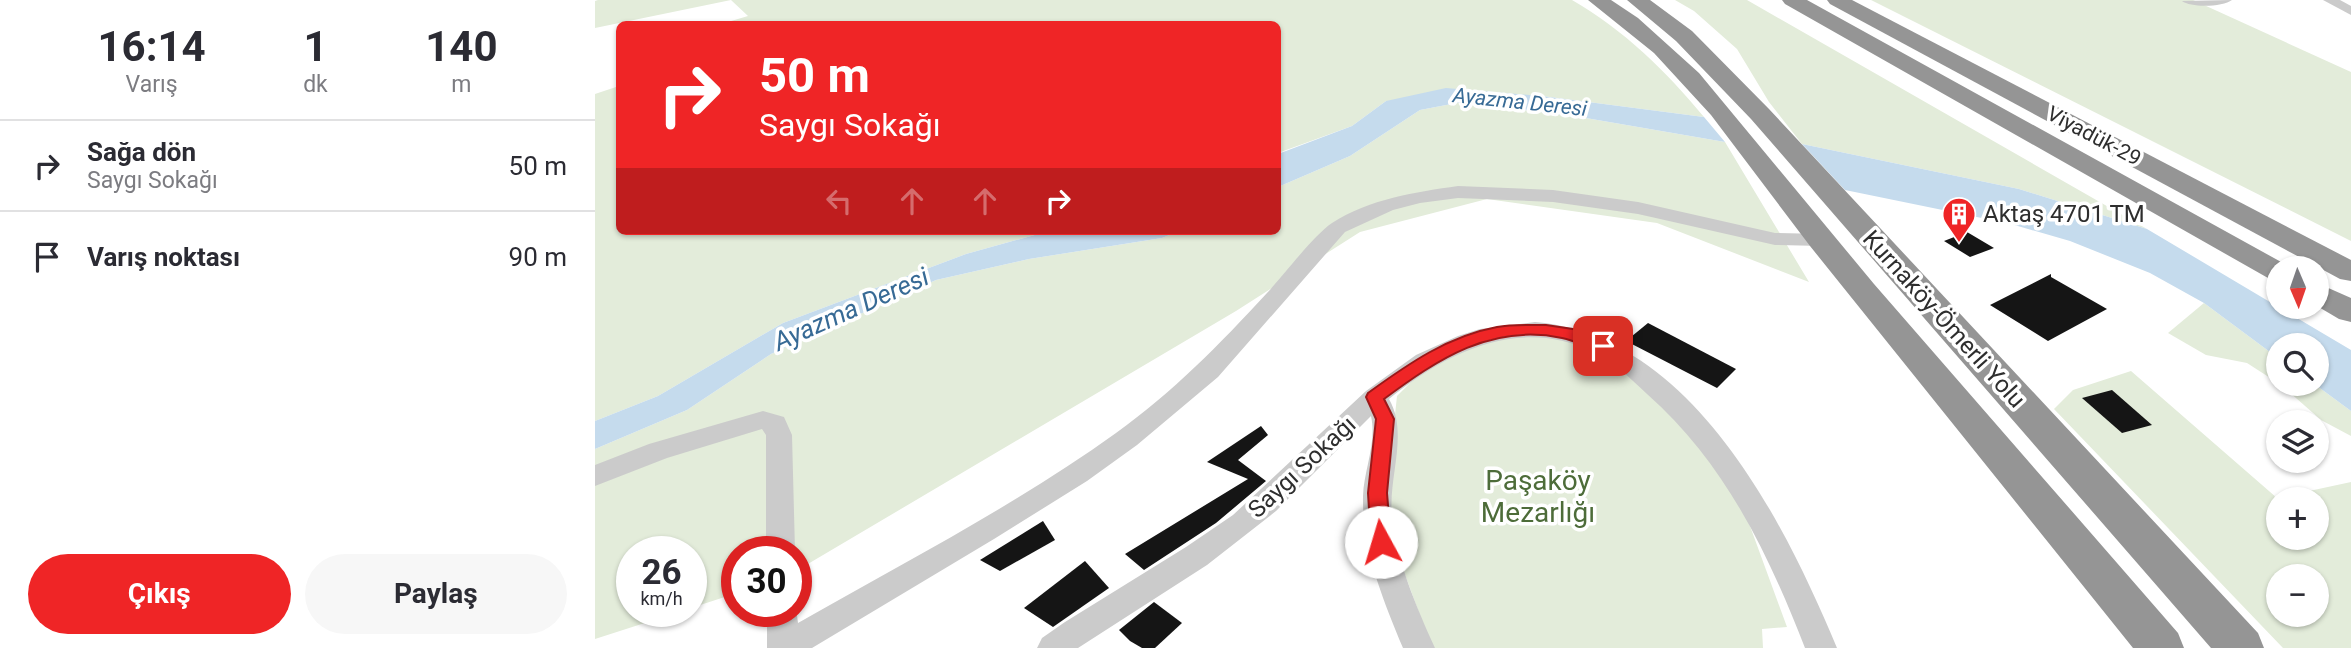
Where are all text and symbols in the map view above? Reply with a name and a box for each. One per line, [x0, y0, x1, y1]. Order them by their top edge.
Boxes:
text: 16:14 [97, 22, 206, 71]
text: 1 [303, 22, 328, 71]
text: 140 [425, 22, 498, 71]
text: 50 m [759, 47, 870, 104]
icon: right [644, 49, 735, 140]
text: Varış [126, 71, 178, 98]
text: dk [303, 71, 328, 98]
text: m [451, 71, 471, 98]
water label: Ayazma Deresi [1451, 83, 1588, 121]
street label: Viyadük-29 [2043, 101, 2145, 171]
text: Saygı Sokağı [759, 106, 941, 144]
text: Sağa dön [87, 137, 196, 167]
icon: right [28, 147, 66, 185]
text: 50 m [509, 151, 567, 181]
text: Saygı Sokağı [87, 167, 218, 194]
icon: left [820, 182, 858, 220]
icon: ahead [893, 182, 931, 220]
icon: ahead [966, 182, 1004, 220]
icon: right [1039, 182, 1077, 220]
building icon: Aktaş 4701 TM [1940, 195, 1978, 244]
place label: Aktaş 4701 TM [1983, 200, 2145, 228]
street label: Kurnaköy-Ömerli Yolu [1857, 225, 2031, 413]
icon: arrive [28, 238, 66, 276]
text: Varış noktası [87, 242, 240, 272]
text: 90 m [509, 242, 567, 272]
north arrow [2266, 256, 2329, 318]
map controls [2266, 256, 2329, 627]
water label: Ayazma Deresi [767, 261, 934, 357]
pin [1573, 316, 1633, 376]
icon: arrive [1584, 327, 1622, 365]
button: search [2266, 333, 2329, 396]
street label: Saygı Sokağı [1243, 410, 1361, 524]
button: layers [2266, 410, 2329, 473]
park label: Paşaköy Mezarlığı [1481, 464, 1595, 529]
button: + [2266, 487, 2329, 550]
position arrow [1344, 505, 1418, 579]
speed limit sign: 30 [721, 536, 812, 627]
text: 26 [641, 552, 682, 593]
button: Çıkış [28, 554, 291, 634]
button: Paylaş [305, 554, 567, 634]
button: − [2266, 564, 2329, 627]
text: km/h [640, 588, 683, 609]

